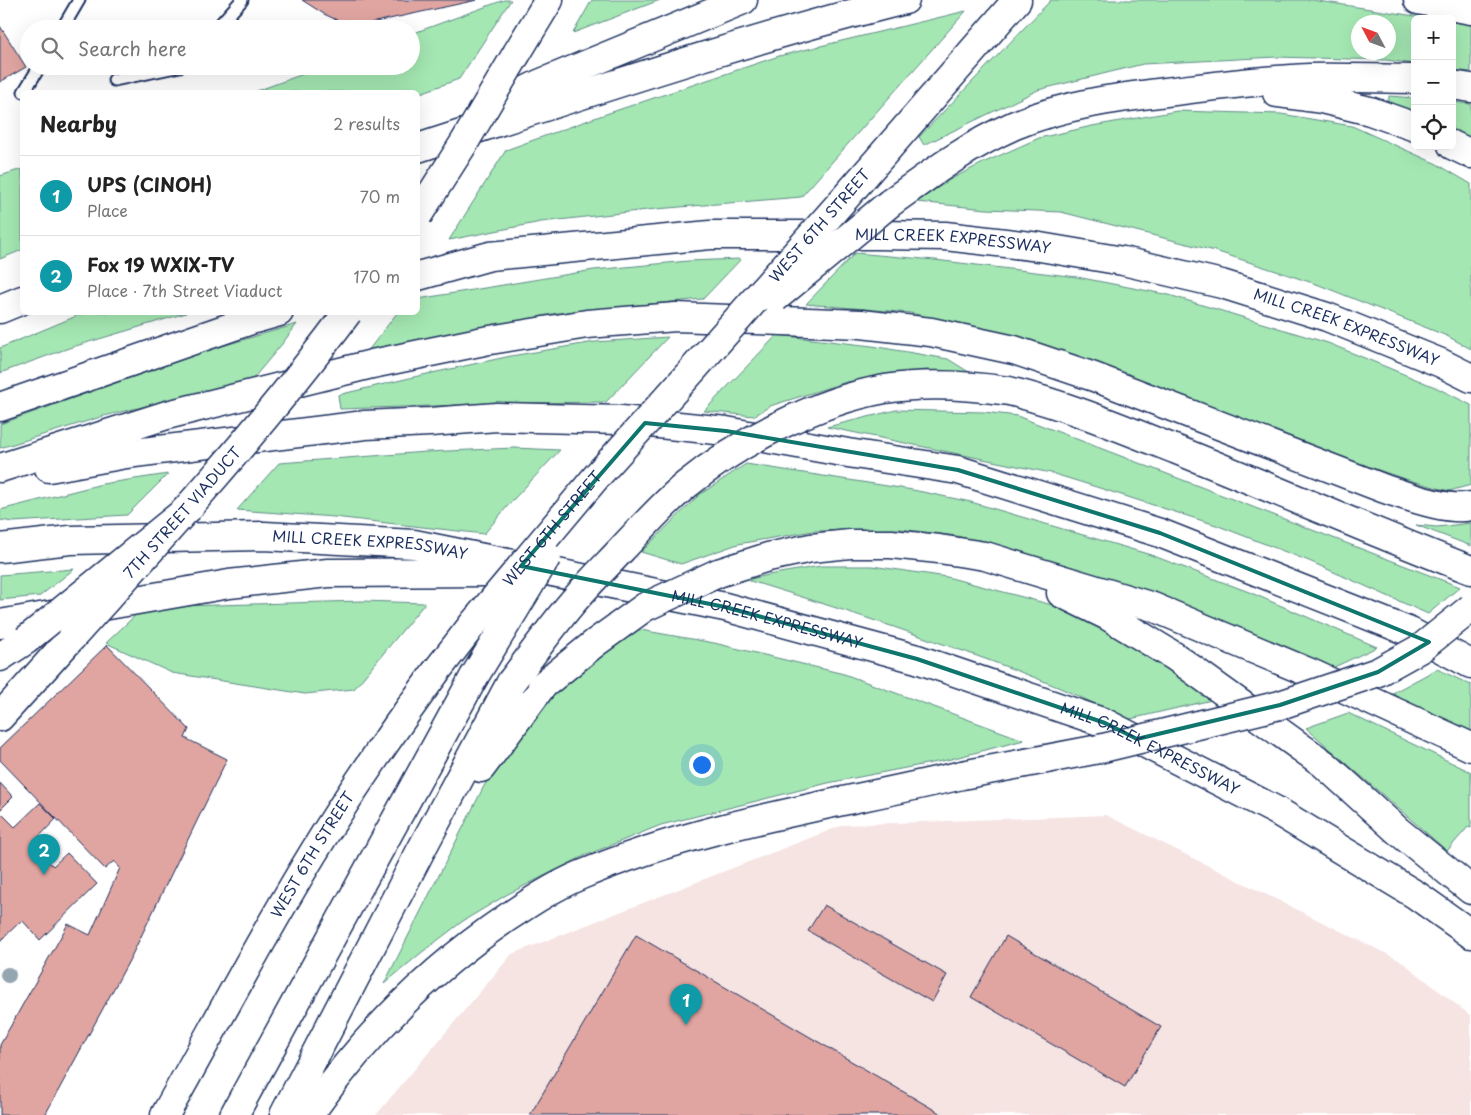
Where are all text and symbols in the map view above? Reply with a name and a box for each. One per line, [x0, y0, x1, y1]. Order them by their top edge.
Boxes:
north arrow [1351, 15, 1396, 60]
map controls [1411, 15, 1456, 150]
button: + [1411, 15, 1456, 60]
search box [20, 20, 420, 75]
icon: search [38, 34, 66, 62]
text: Search here [78, 34, 187, 62]
button: − [1411, 60, 1456, 105]
button: locate [1411, 105, 1456, 150]
text: Nearby [40, 107, 117, 139]
text: 2 results [333, 111, 400, 135]
street label: WEST 6TH STREET [763, 163, 875, 287]
text: UPS (CINOH) [87, 170, 212, 198]
text: 1 [52, 184, 60, 208]
text: 70 m [360, 184, 400, 208]
text: Place [87, 198, 128, 222]
street label: MILL CREEK EXPRESSWAY [855, 222, 1053, 259]
text: Fox 19 WXIX-TV [87, 250, 234, 278]
text: 2 [50, 264, 62, 288]
text: 170 m [354, 264, 400, 288]
text: Place · 7th Street Viaduct [87, 278, 282, 302]
street label: MILL CREEK EXPRESSWAY [1251, 282, 1443, 371]
street label: 7TH STREET VIADUCT [117, 440, 246, 583]
street label: WEST 6TH STREET [496, 465, 607, 591]
street label: MILL CREEK EXPRESSWAY [272, 523, 470, 565]
street label: MILL CREEK EXPRESSWAY [670, 583, 866, 654]
street label: MILL CREEK EXPRESSWAY [1058, 696, 1244, 800]
your location [689, 752, 715, 778]
street label: WEST 6TH STREET [264, 786, 359, 922]
pin: 2 [28, 834, 60, 875]
pin: 1 [670, 984, 702, 1025]

